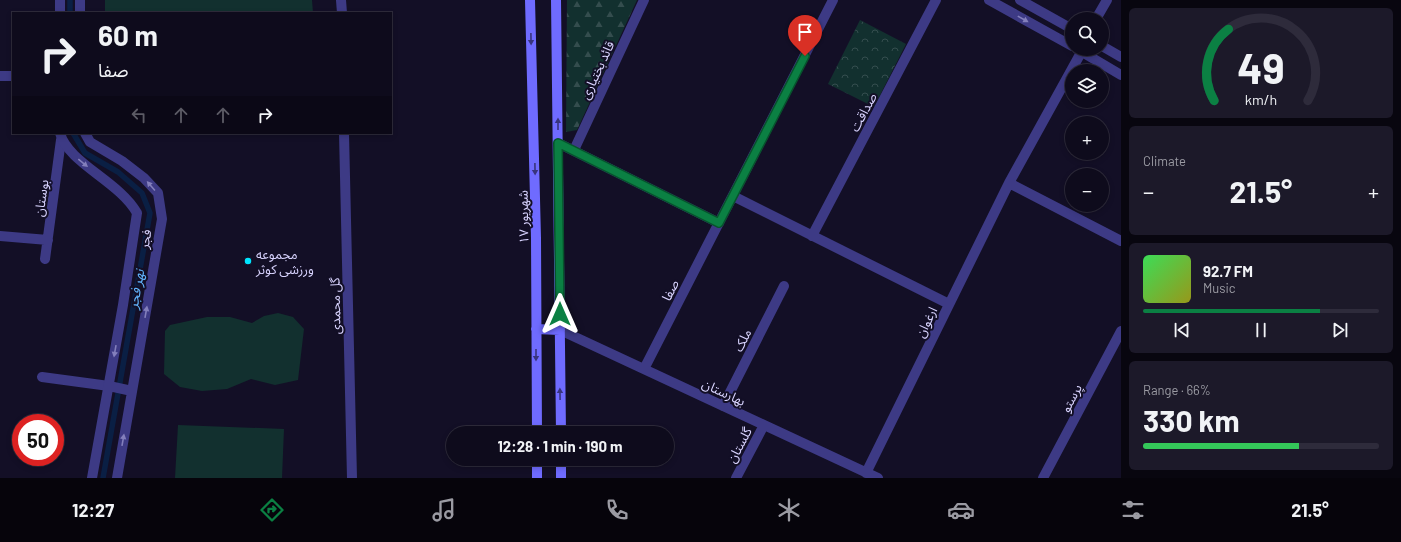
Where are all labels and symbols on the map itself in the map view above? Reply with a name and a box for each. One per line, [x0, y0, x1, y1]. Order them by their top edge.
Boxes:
pin [788, 15, 822, 56]
one-way arrow [1018, 16, 1029, 22]
one-way arrow [528, 33, 535, 45]
street label: قائد بختیاری [577, 38, 618, 102]
street label: صداقت [846, 90, 880, 134]
one-way arrow [555, 117, 561, 130]
one-way arrow [78, 158, 89, 167]
one-way arrow [531, 163, 538, 175]
street label: بوستان [30, 178, 53, 218]
one-way arrow [147, 180, 156, 191]
street label: ۱۷ شهریور [515, 190, 532, 244]
street label: فجر [135, 228, 155, 251]
place label: مجموعه ورزشی کوثر [255, 246, 314, 278]
marker: مجموعه ورزشی کوثر [243, 256, 253, 266]
water label: نهر فجر [124, 267, 148, 311]
street label: صفا [658, 276, 682, 303]
street label: گل محمدی [326, 277, 344, 335]
position arrow [539, 293, 581, 335]
street label: ارغوان [912, 304, 941, 340]
one-way arrow [143, 305, 149, 318]
street label: ملک [730, 326, 755, 354]
one-way arrow [112, 345, 118, 357]
one-way arrow [533, 349, 539, 362]
street label: بهارستان [699, 375, 748, 410]
street label: پرستو [1057, 381, 1087, 416]
one-way arrow [557, 387, 563, 400]
speed limit sign: 50 [12, 414, 64, 466]
street label: گلستان [723, 424, 756, 466]
one-way arrow [121, 433, 127, 446]

